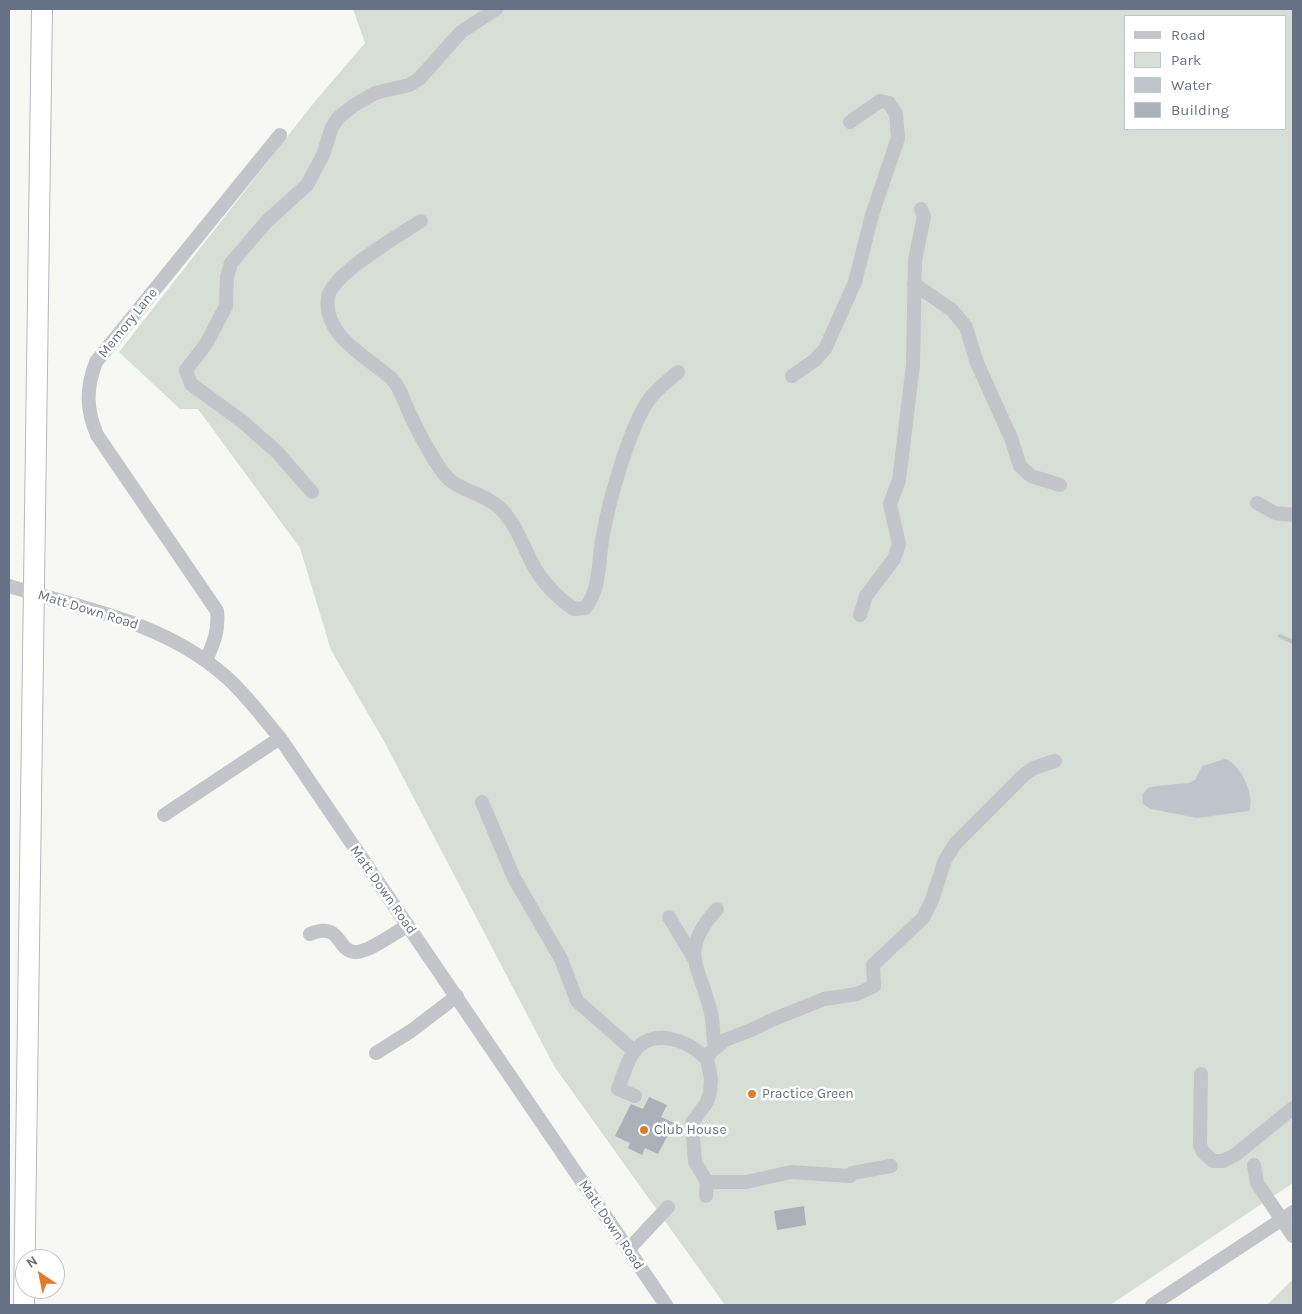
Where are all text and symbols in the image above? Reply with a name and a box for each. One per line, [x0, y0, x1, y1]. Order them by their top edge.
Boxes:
legend [1124, 15, 1287, 130]
text: Road [1171, 26, 1206, 44]
text: Park [1171, 51, 1201, 69]
text: Water [1171, 76, 1211, 94]
text: Building [1171, 101, 1229, 119]
street label: Memory Lane [95, 285, 161, 361]
street label: Matt Down Road [36, 587, 140, 633]
street label: Matt Down Road [346, 842, 420, 938]
place label: Practice Green [762, 1086, 854, 1102]
marker: Practice Green [746, 1088, 758, 1100]
place label: Club House [654, 1122, 727, 1138]
marker: Club House [638, 1124, 650, 1136]
street label: Matt Down Road [575, 1177, 647, 1273]
north arrow [15, 1249, 65, 1299]
text: N [23, 1252, 41, 1272]

